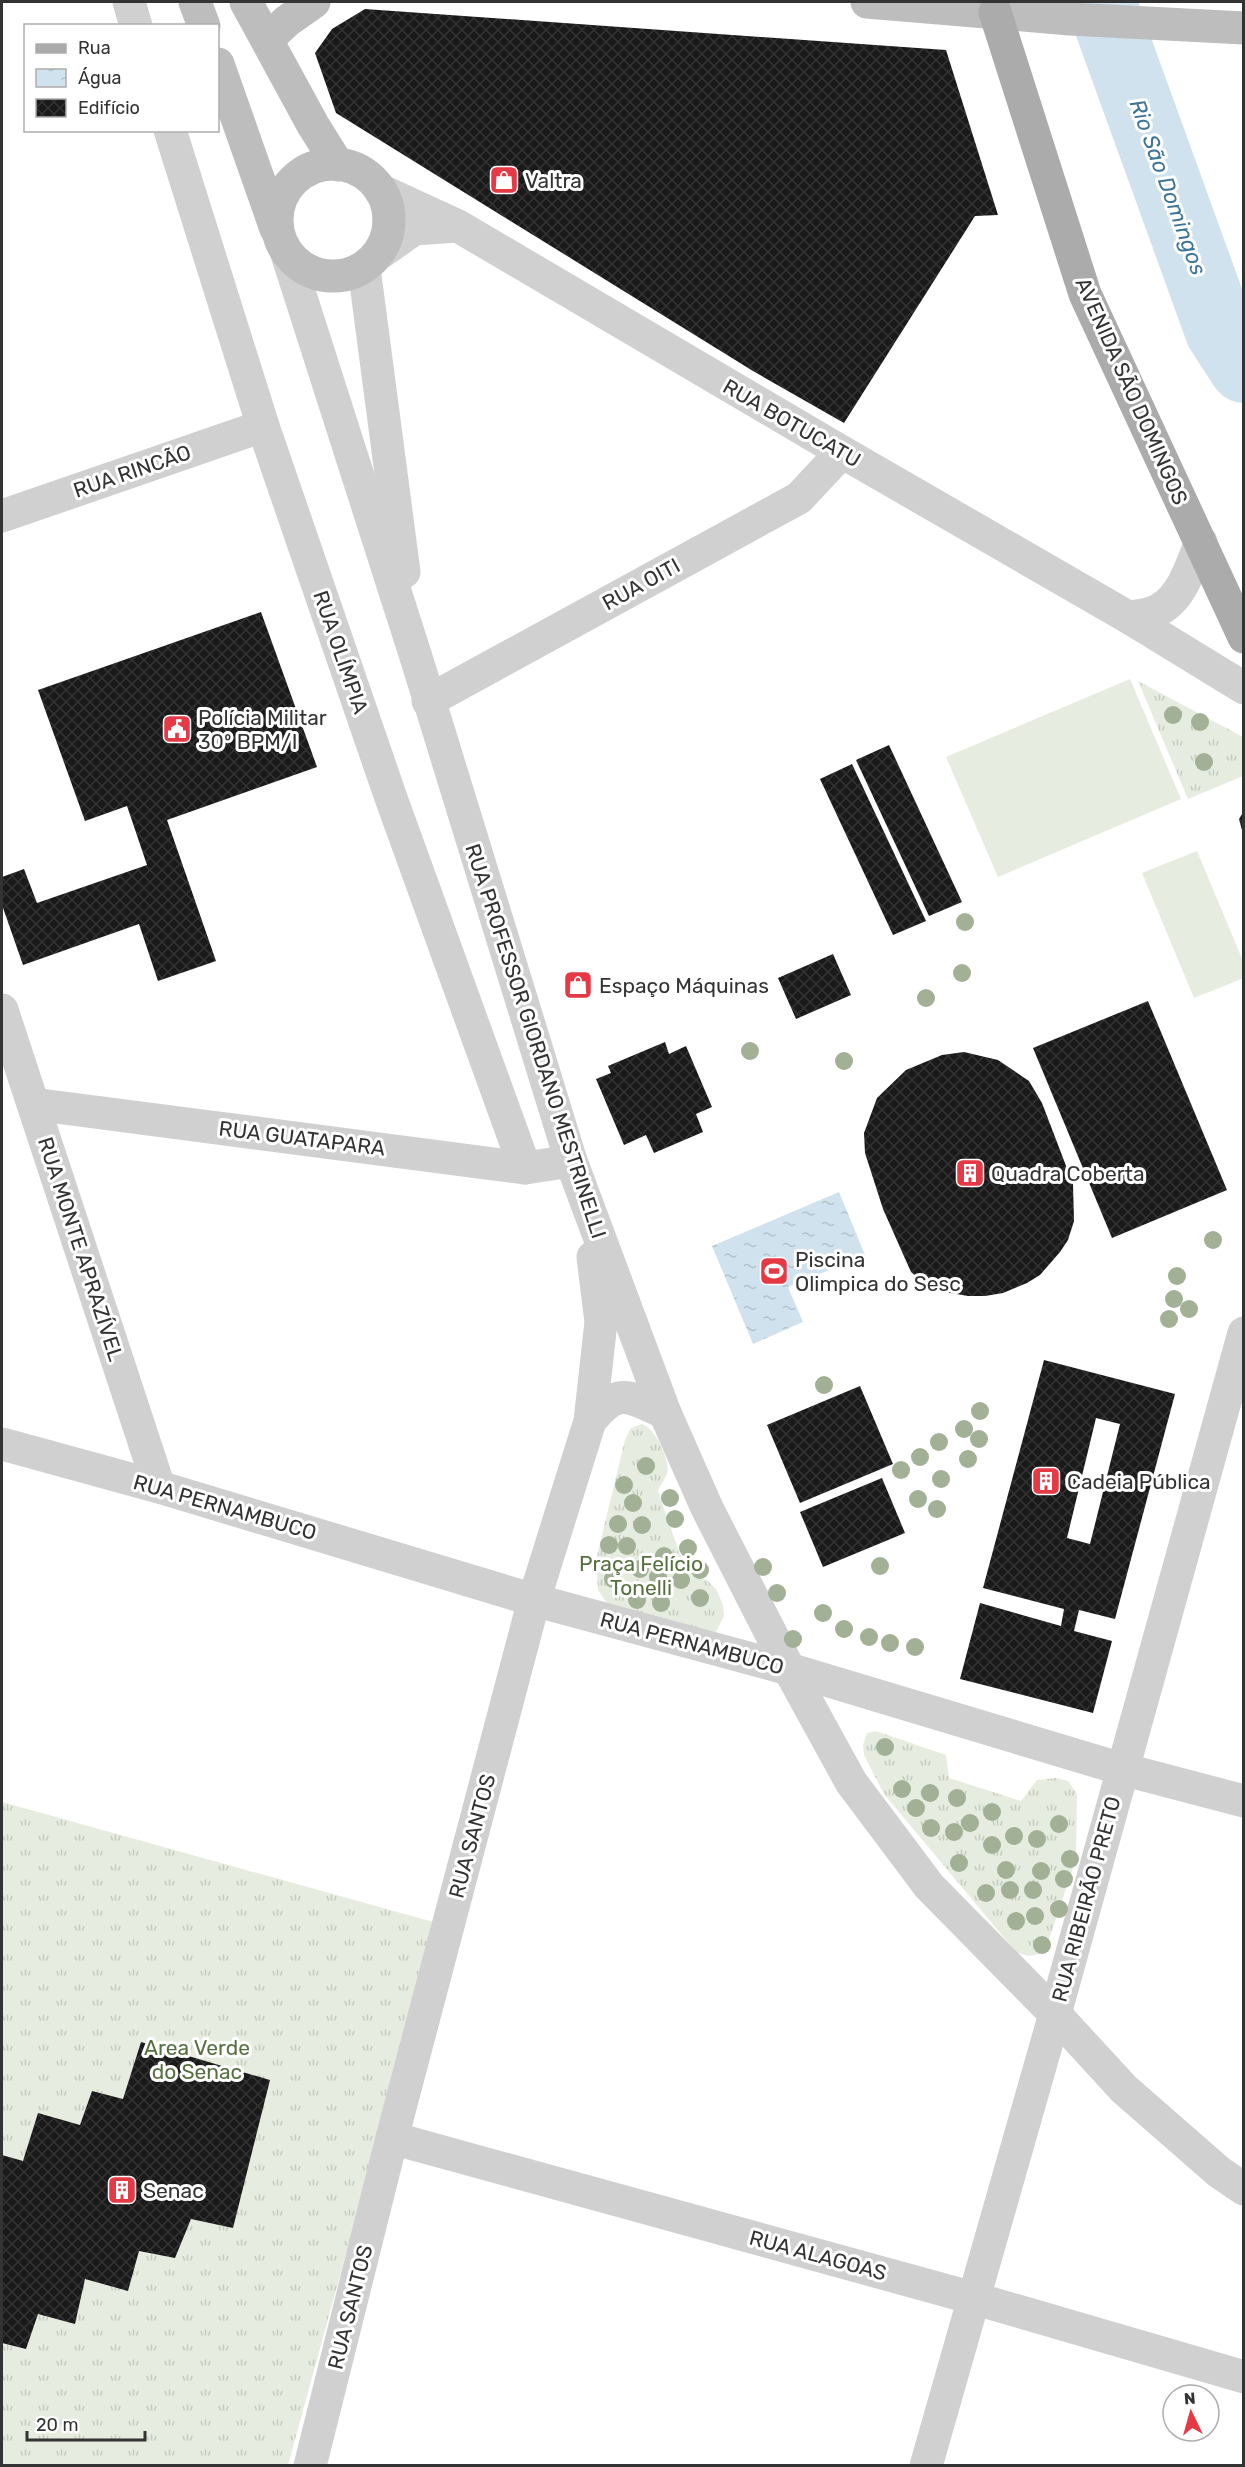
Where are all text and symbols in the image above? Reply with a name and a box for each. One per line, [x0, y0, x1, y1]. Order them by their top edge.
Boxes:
legend [24, 24, 219, 132]
text: Rua [78, 37, 111, 59]
text: Água [78, 67, 121, 89]
water label: Rio São Domingos [1124, 95, 1212, 279]
text: Edifício [78, 97, 140, 119]
shop icon: Valtra [488, 164, 520, 196]
place label: Valtra [525, 168, 582, 193]
street label: AVENIDA SÃO DOMINGOS [1071, 274, 1193, 508]
street label: RUA BOTUCATU [719, 373, 865, 473]
street label: RUA RINCÃO [70, 439, 194, 503]
street label: RUA OITI [598, 553, 684, 615]
street label: RUA OLÍMPIA [308, 587, 374, 717]
place label: Polícia Militar 30º BPM/I [198, 705, 327, 754]
public building icon: Polícia Militar 30º BPM/I [161, 713, 193, 745]
street label: RUA PROFESSOR GIORDANO MESTRINELLI [460, 841, 612, 1241]
shop icon: Espaço Máquinas [562, 969, 594, 1001]
place label: Espaço Máquinas [599, 973, 769, 998]
street label: RUA GUATAPARA [217, 1115, 387, 1161]
street label: RUA MONTE APRAZÍVEL [33, 1134, 129, 1364]
building icon: Quadra Coberta [954, 1157, 986, 1189]
place label: Quadra Coberta [991, 1161, 1145, 1186]
place label: Piscina Olimpica do Sesc [795, 1247, 961, 1296]
sports icon: Piscina Olimpica do Sesc [758, 1255, 790, 1287]
building icon: Cadeia Pública [1030, 1465, 1062, 1497]
street label: RUA PERNAMBUCO [131, 1469, 319, 1545]
place label: Cadeia Pública [1067, 1469, 1211, 1494]
park label: Praça Felício Tonelli [579, 1551, 703, 1600]
street label: RUA PERNAMBUCO [597, 1606, 787, 1680]
street label: RUA SANTOS [443, 1771, 501, 1901]
street label: RUA RIBEIRÃO PRETO [1047, 1793, 1125, 2005]
park label: Area Verde do Senac [144, 2035, 250, 2084]
building icon: Senac [106, 2174, 138, 2206]
place label: Senac [143, 2178, 204, 2203]
street label: RUA ALAGOAS [747, 2225, 889, 2285]
street label: RUA SANTOS [322, 2242, 378, 2372]
north arrow [1161, 2383, 1221, 2443]
text: N [1183, 2389, 1196, 2409]
scale bar [27, 2404, 146, 2442]
text: 20 m [36, 2414, 78, 2436]

